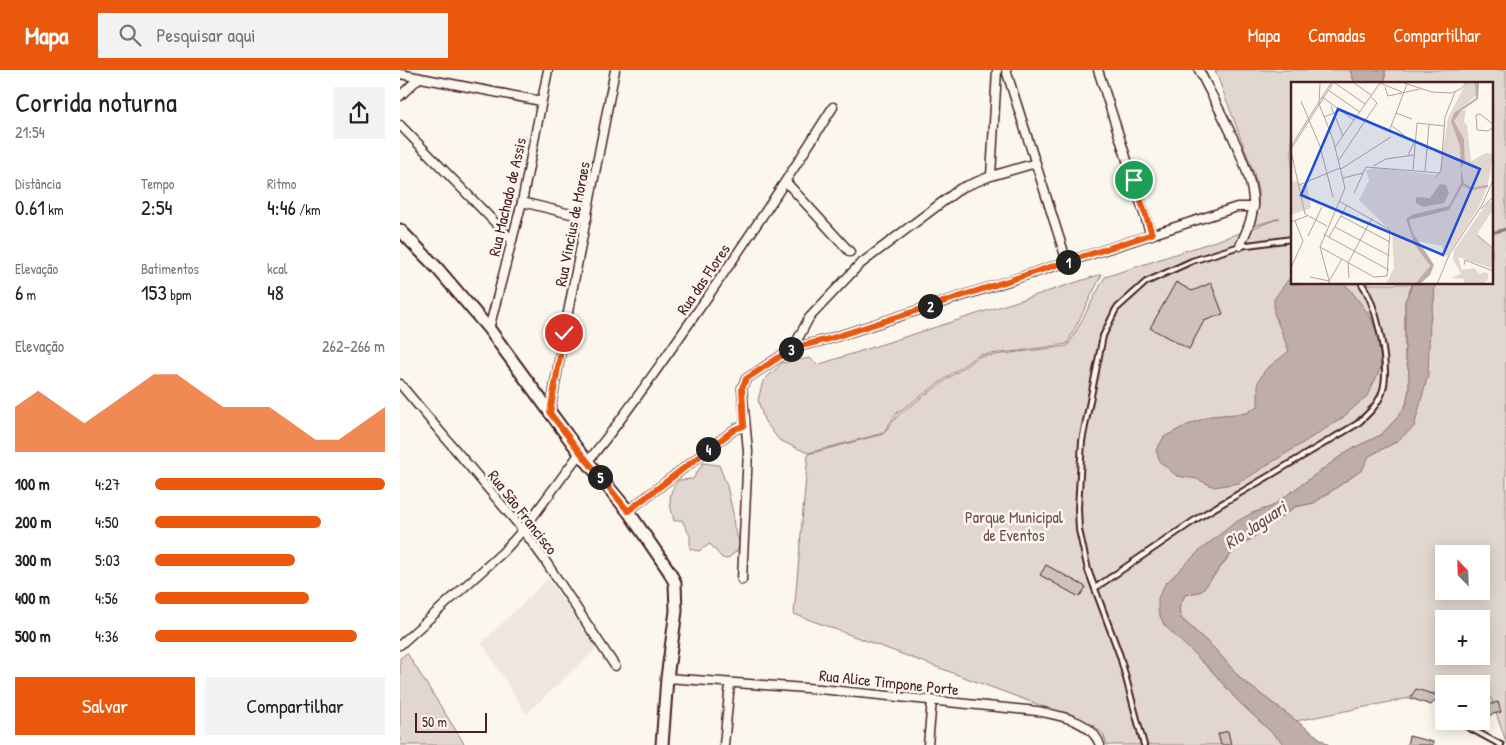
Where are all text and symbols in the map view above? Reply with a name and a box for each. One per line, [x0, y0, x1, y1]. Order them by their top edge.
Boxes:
search box [98, 13, 448, 58]
text: Mapa [25, 19, 68, 51]
icon: search [116, 21, 144, 49]
text: Pesquisar aqui [156, 22, 256, 48]
text: Mapa [1248, 23, 1280, 48]
text: Camadas [1308, 23, 1365, 48]
text: Compartilhar [1393, 23, 1481, 48]
inset map [1291, 82, 1494, 285]
text: Corrida noturna [15, 83, 177, 121]
button: share [333, 87, 385, 139]
text: 21:54 [15, 121, 45, 143]
street label: Rua Machado de Assis [483, 136, 531, 258]
pin [1113, 159, 1155, 201]
street label: Rua Vincius de Moraes [549, 160, 595, 288]
icon: arrive [1120, 166, 1148, 194]
text: Distância [15, 174, 61, 193]
text: Tempo [141, 174, 174, 193]
text: Ritmo [267, 174, 296, 193]
text: 0.61 [15, 193, 45, 222]
text: 2:54 [141, 193, 172, 222]
text: 4:46 [267, 193, 296, 222]
text: km [45, 200, 63, 219]
text: /km [296, 200, 321, 219]
street label: Rua das Flores [671, 239, 735, 319]
pin: 1 [1056, 250, 1080, 274]
text: 1 [1066, 253, 1071, 272]
text: Elevação [15, 259, 58, 278]
text: Batimentos [141, 259, 199, 278]
text: kcal [267, 259, 287, 278]
text: 6 [15, 278, 23, 307]
text: 153 [141, 278, 167, 307]
text: 48 [267, 278, 284, 307]
text: m [23, 285, 36, 304]
text: bpm [167, 285, 191, 304]
pin: 2 [918, 294, 942, 318]
text: 2 [927, 297, 934, 316]
pin [543, 312, 585, 354]
icon: check [550, 319, 578, 347]
text: Elevação [15, 335, 64, 357]
text: 262–266 m [322, 335, 385, 357]
pin: 3 [778, 336, 804, 362]
text: 3 [788, 340, 795, 359]
pin: 4 [696, 436, 720, 462]
text: 4 [706, 440, 711, 459]
pin: 5 [588, 464, 612, 490]
street label: Rua São Francisco [483, 465, 563, 559]
text: 5 [598, 468, 603, 487]
text: 100 m [15, 473, 50, 495]
text: 4:27 [95, 473, 120, 495]
water label: Rio Jaguari [1219, 494, 1293, 555]
park label: Parque Municipal de Eventos [965, 506, 1064, 546]
text: 200 m [15, 511, 51, 533]
text: 4:50 [95, 511, 119, 533]
north arrow [1435, 545, 1490, 600]
map controls [1435, 545, 1490, 730]
text: 300 m [15, 549, 51, 571]
text: 5:03 [95, 549, 120, 571]
text: 400 m [15, 587, 50, 609]
text: 4:56 [95, 587, 118, 609]
button: + [1435, 610, 1490, 665]
text: 500 m [15, 625, 51, 647]
text: 4:36 [95, 625, 118, 647]
street label: Rua Alice Timpone Porte [818, 664, 961, 700]
button: − [1435, 675, 1490, 730]
button: Salvar [15, 677, 195, 735]
button: Compartilhar [205, 677, 385, 735]
scale bar [415, 710, 488, 733]
text: 50 m [422, 712, 447, 731]

